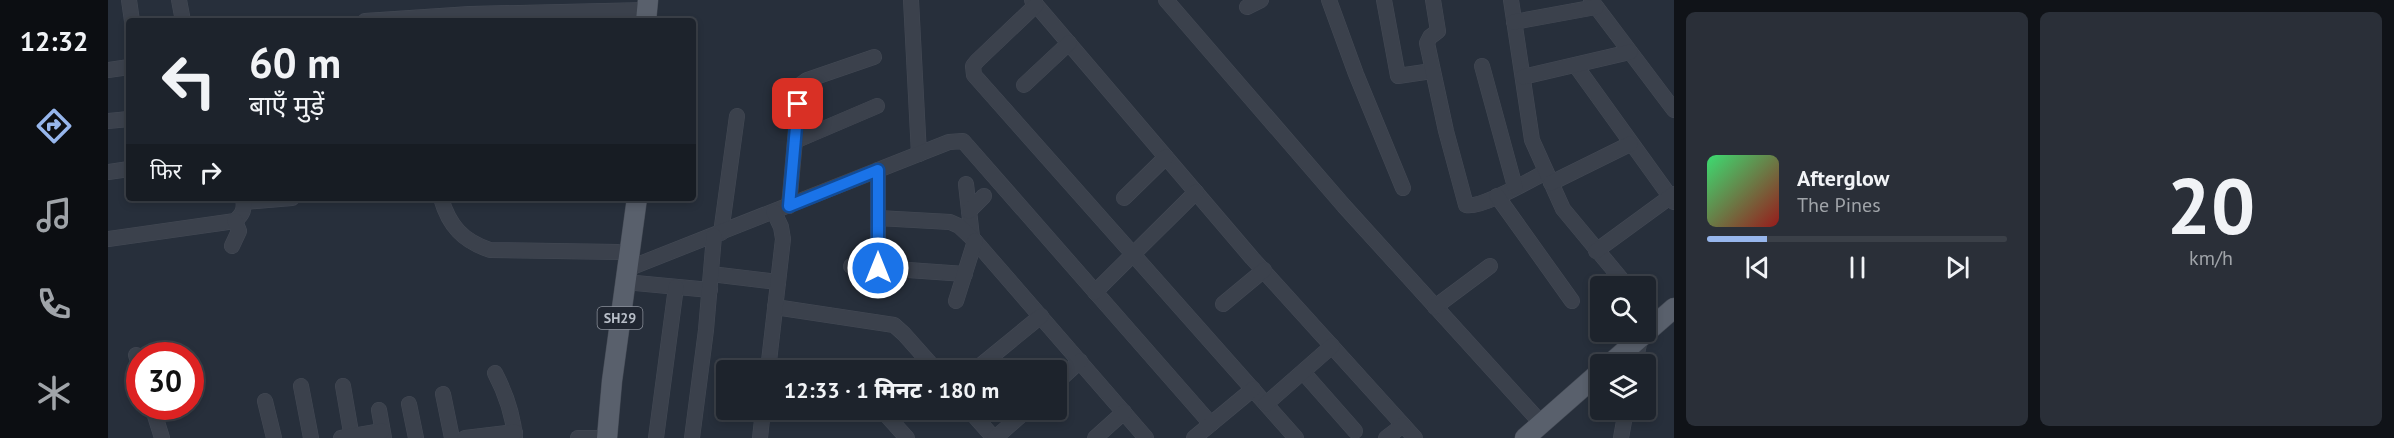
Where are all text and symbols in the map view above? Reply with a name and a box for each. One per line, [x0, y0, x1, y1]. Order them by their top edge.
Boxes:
text: 12:32 [20, 24, 88, 58]
text: 60 m [249, 35, 341, 90]
icon: left [150, 42, 228, 120]
pin [772, 78, 823, 129]
icon: arrive [781, 87, 814, 120]
text: बाएँ मुड़ें [249, 88, 324, 122]
icon: directions [33, 105, 75, 147]
text: 20 [2167, 155, 2255, 256]
icon: right [194, 156, 227, 189]
text: फिर [150, 157, 182, 185]
text: Afterglow [1797, 164, 1889, 192]
text: The Pines [1797, 192, 1881, 218]
icon: music [33, 194, 75, 236]
position arrow [846, 236, 910, 300]
text: km/h [2189, 245, 2233, 271]
icon: previous [1741, 251, 1774, 284]
icon: pause [1841, 251, 1874, 284]
icon: next [1941, 251, 1974, 284]
map controls [1590, 276, 1656, 420]
button: search [1590, 276, 1656, 342]
icon: phone [33, 283, 75, 325]
road number: SH29 [598, 307, 642, 329]
speed limit sign: 30 [126, 342, 204, 420]
button: layers [1590, 354, 1656, 420]
icon: climate [33, 372, 75, 414]
text: 12:33 · 1 मिनट · 180 m [784, 376, 999, 404]

